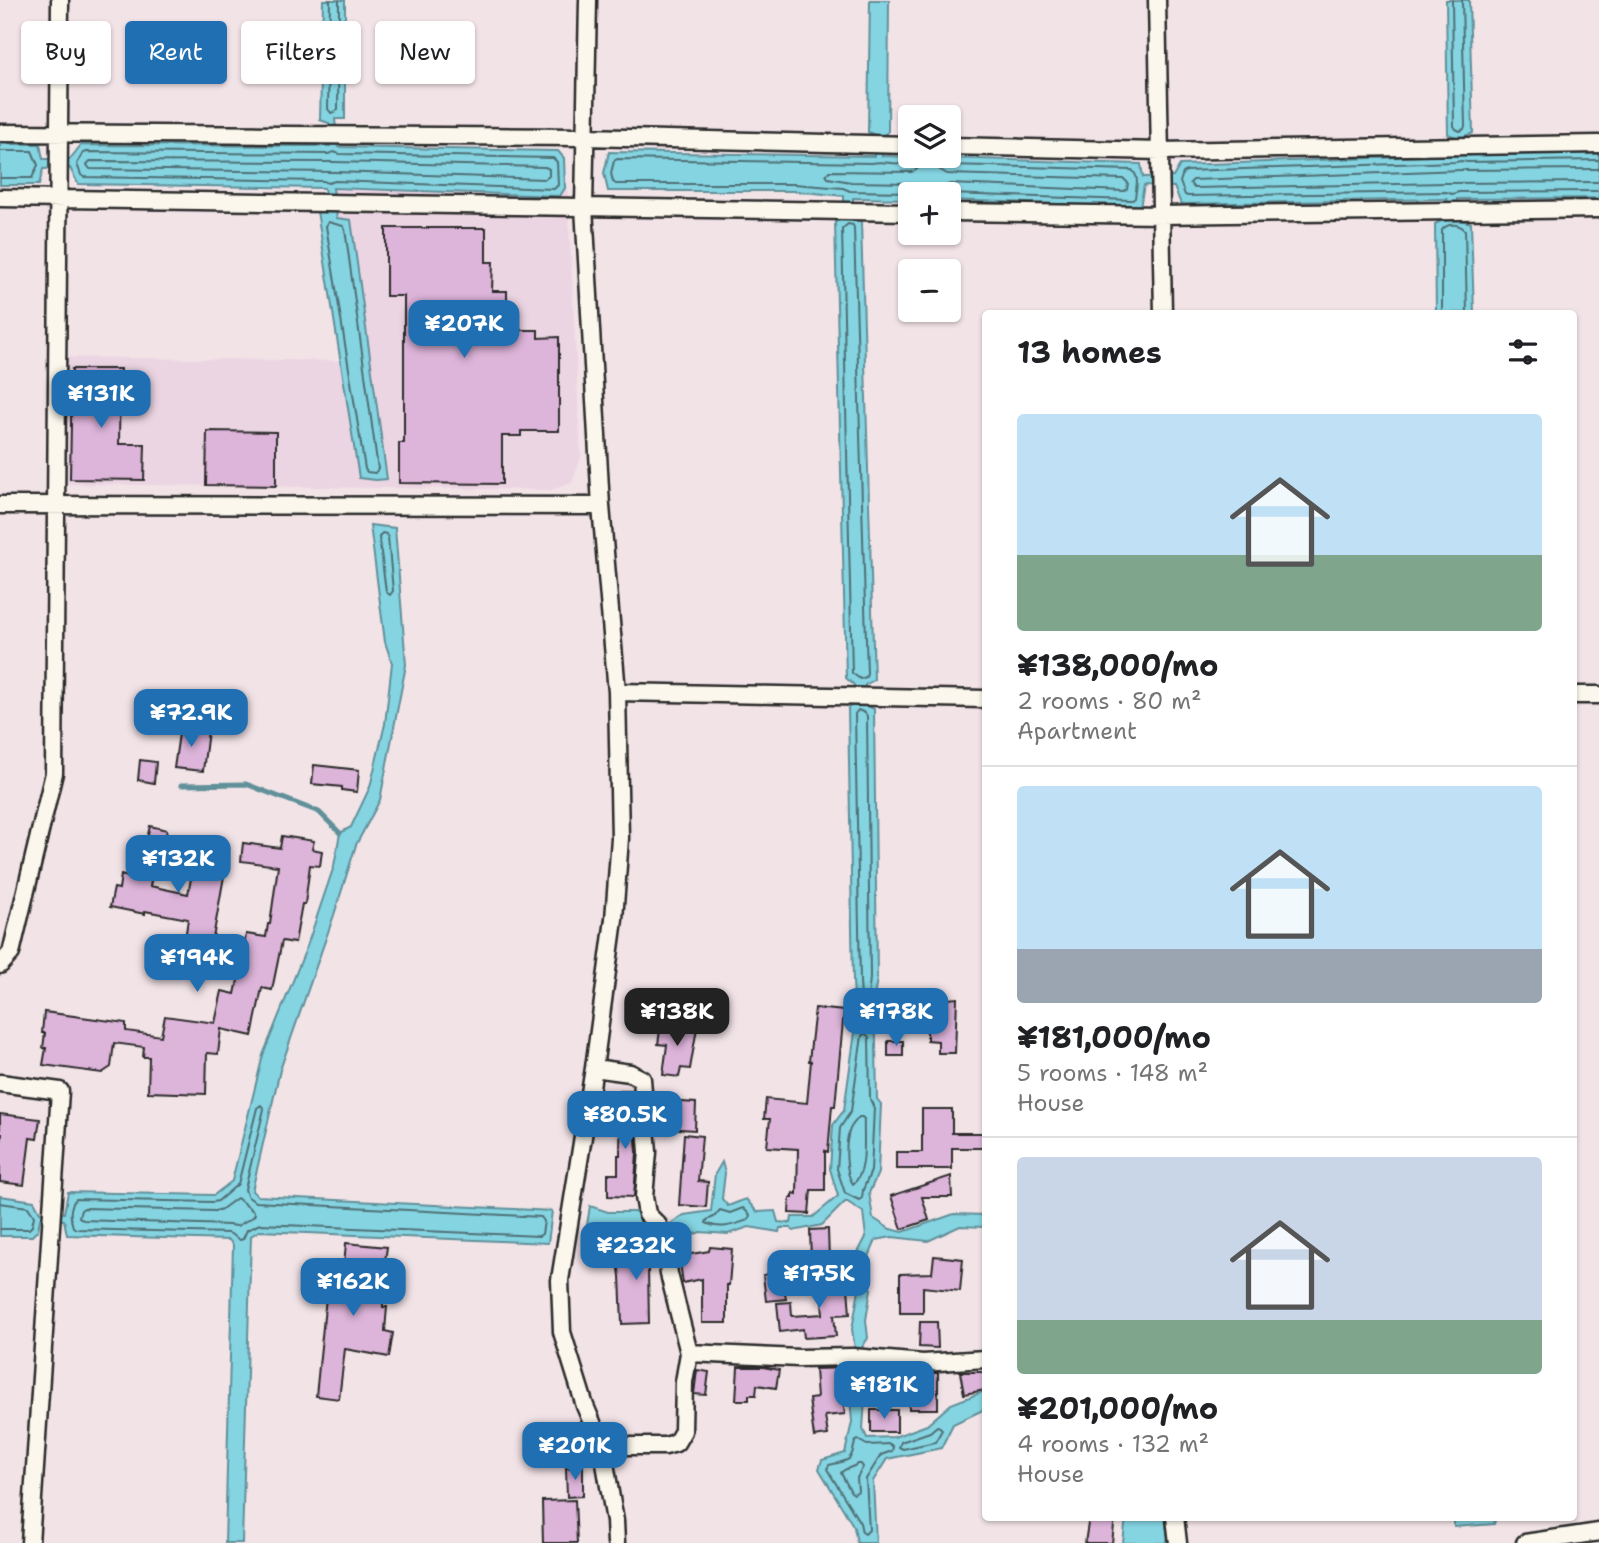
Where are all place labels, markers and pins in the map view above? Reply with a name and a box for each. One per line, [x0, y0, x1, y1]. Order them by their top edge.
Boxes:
pin: ¥207K [415, 300, 513, 360]
pin: ¥131K [52, 370, 150, 430]
pin: ¥72.9K [134, 690, 248, 749]
pin: ¥132K [129, 836, 227, 895]
pin: ¥194K [148, 934, 246, 994]
pin: ¥138K [628, 988, 726, 1048]
pin: ¥178K [847, 988, 945, 1048]
pin: ¥80.5K [568, 1092, 682, 1151]
pin: ¥232K [587, 1222, 685, 1282]
pin: ¥175K [770, 1250, 868, 1310]
pin: ¥162K [304, 1258, 402, 1318]
pin: ¥181K [835, 1362, 933, 1421]
pin: ¥201K [526, 1422, 624, 1482]

